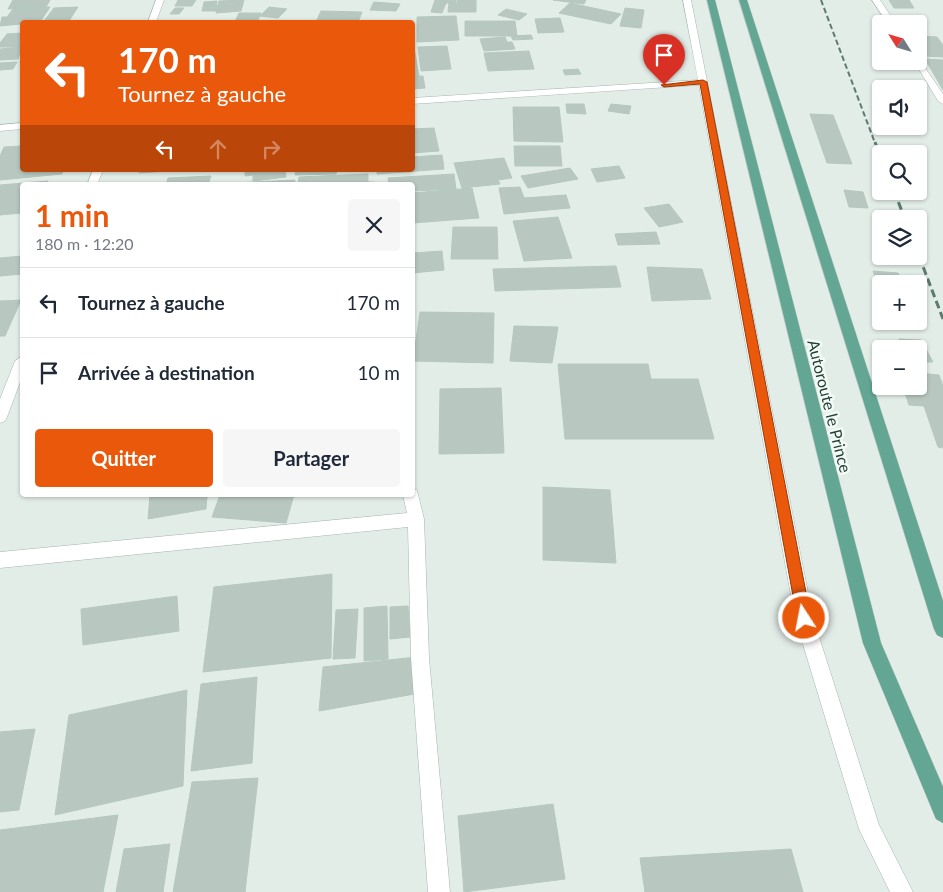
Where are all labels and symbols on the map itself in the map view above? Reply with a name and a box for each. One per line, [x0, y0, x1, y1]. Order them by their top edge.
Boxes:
north arrow [872, 15, 928, 70]
pin [643, 34, 685, 85]
street label: Autoroute le Prince [804, 338, 856, 474]
position arrow [777, 591, 829, 643]

